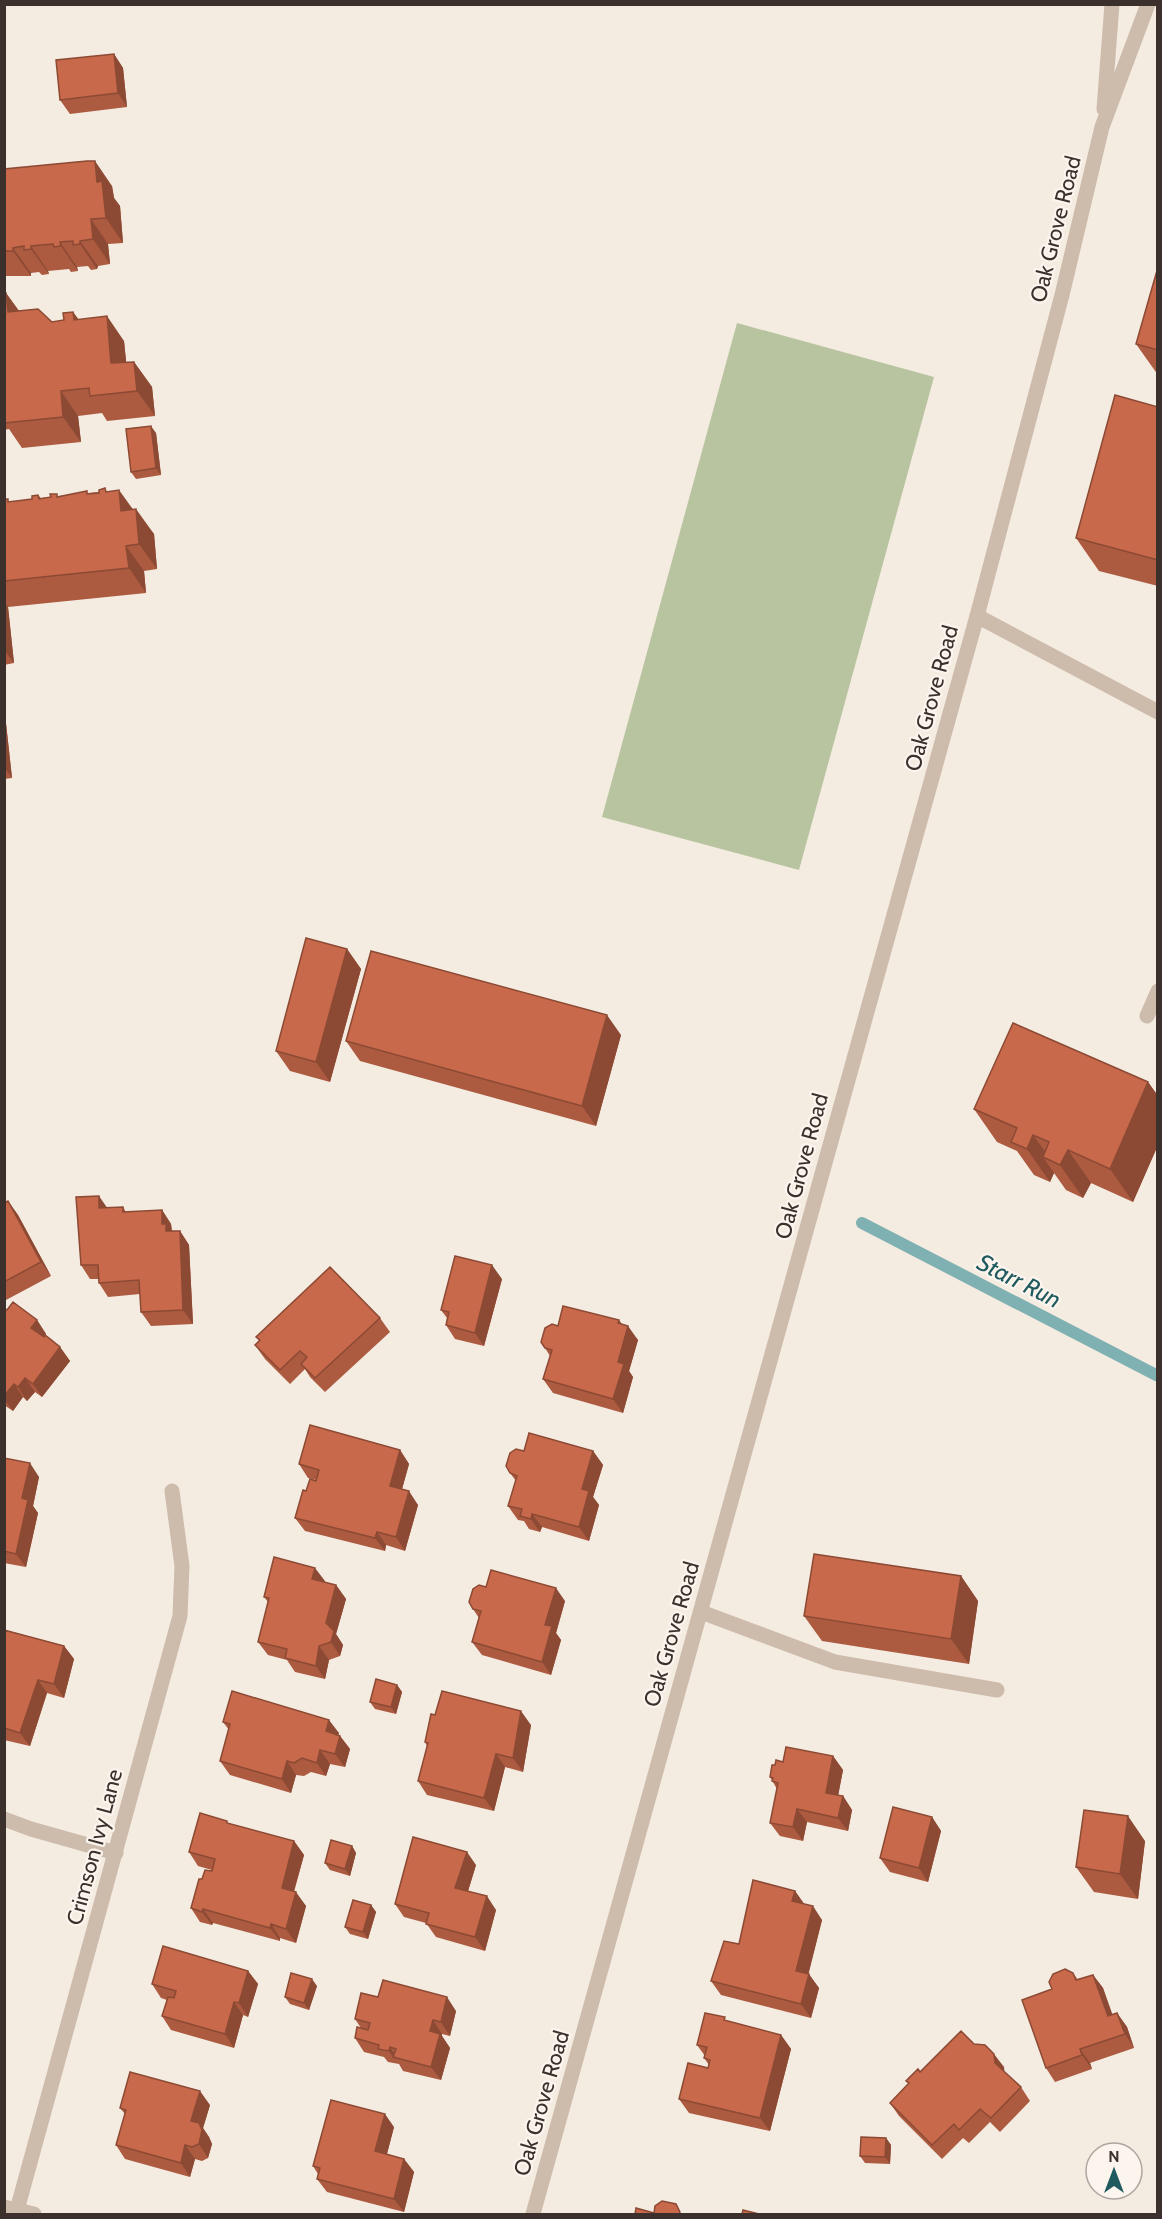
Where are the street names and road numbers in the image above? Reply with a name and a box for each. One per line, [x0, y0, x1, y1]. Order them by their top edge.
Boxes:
street label: Oak Grove Road [1024, 153, 1087, 305]
street label: Oak Grove Road [899, 622, 964, 774]
street label: Oak Grove Road [769, 1090, 834, 1242]
street label: Oak Grove Road [638, 1558, 705, 1710]
street label: Crimson Ivy Lane [61, 1766, 128, 1928]
street label: Oak Grove Road [508, 2027, 575, 2179]

